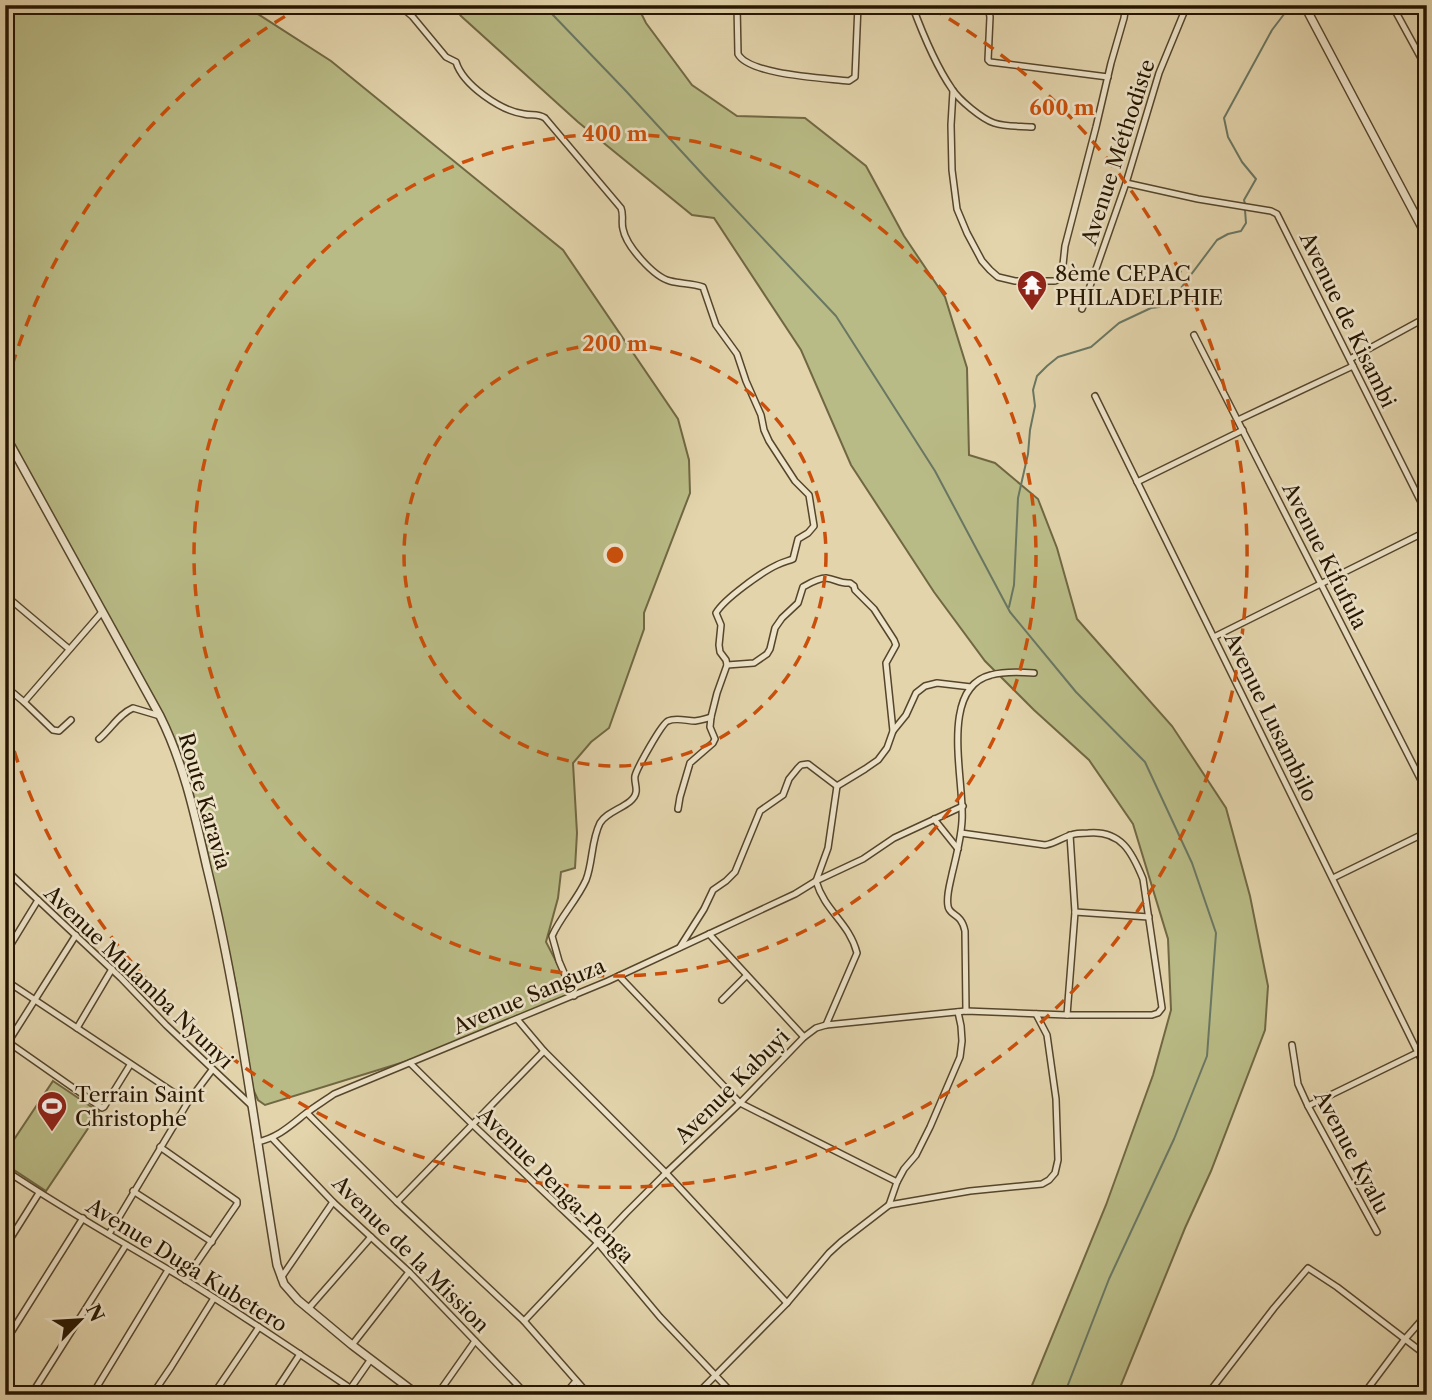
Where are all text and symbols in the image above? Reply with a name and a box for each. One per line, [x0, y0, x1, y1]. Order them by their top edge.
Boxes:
street label: Avenue Méthodiste [1076, 56, 1160, 249]
text: 600 m [1029, 95, 1095, 120]
text: 400 m [582, 121, 648, 146]
street label: Avenue de Kisambi [1294, 227, 1401, 412]
place label: 8ème CEPAC PHILADELPHIE [1055, 261, 1223, 310]
temple icon: 8ème CEPAC PHILADELPHIE [1015, 268, 1049, 312]
text: 200 m [582, 331, 648, 356]
street label: Avenue Kifufula [1277, 478, 1373, 634]
centre of rings [603, 543, 627, 567]
street label: Avenue Lusambilo [1219, 628, 1323, 806]
street label: Route Karavia [174, 730, 237, 873]
street label: Avenue Mulamba Nyunyi [39, 880, 238, 1074]
street label: Avenue Sanguza [448, 952, 610, 1040]
street label: Avenue Kabuyi [669, 1024, 794, 1149]
place label: Terrain Saint Christophe [75, 1082, 205, 1131]
street label: Avenue Kyalu [1309, 1085, 1395, 1218]
sports icon: Terrain Saint Christophe [35, 1089, 69, 1133]
street label: Avenue Penga-Penga [472, 1101, 640, 1269]
street label: Avenue de la Mission [327, 1170, 495, 1338]
street label: Avenue Duga Kubetero [81, 1192, 292, 1337]
north arrow [46, 1284, 116, 1354]
text: N [81, 1301, 109, 1325]

